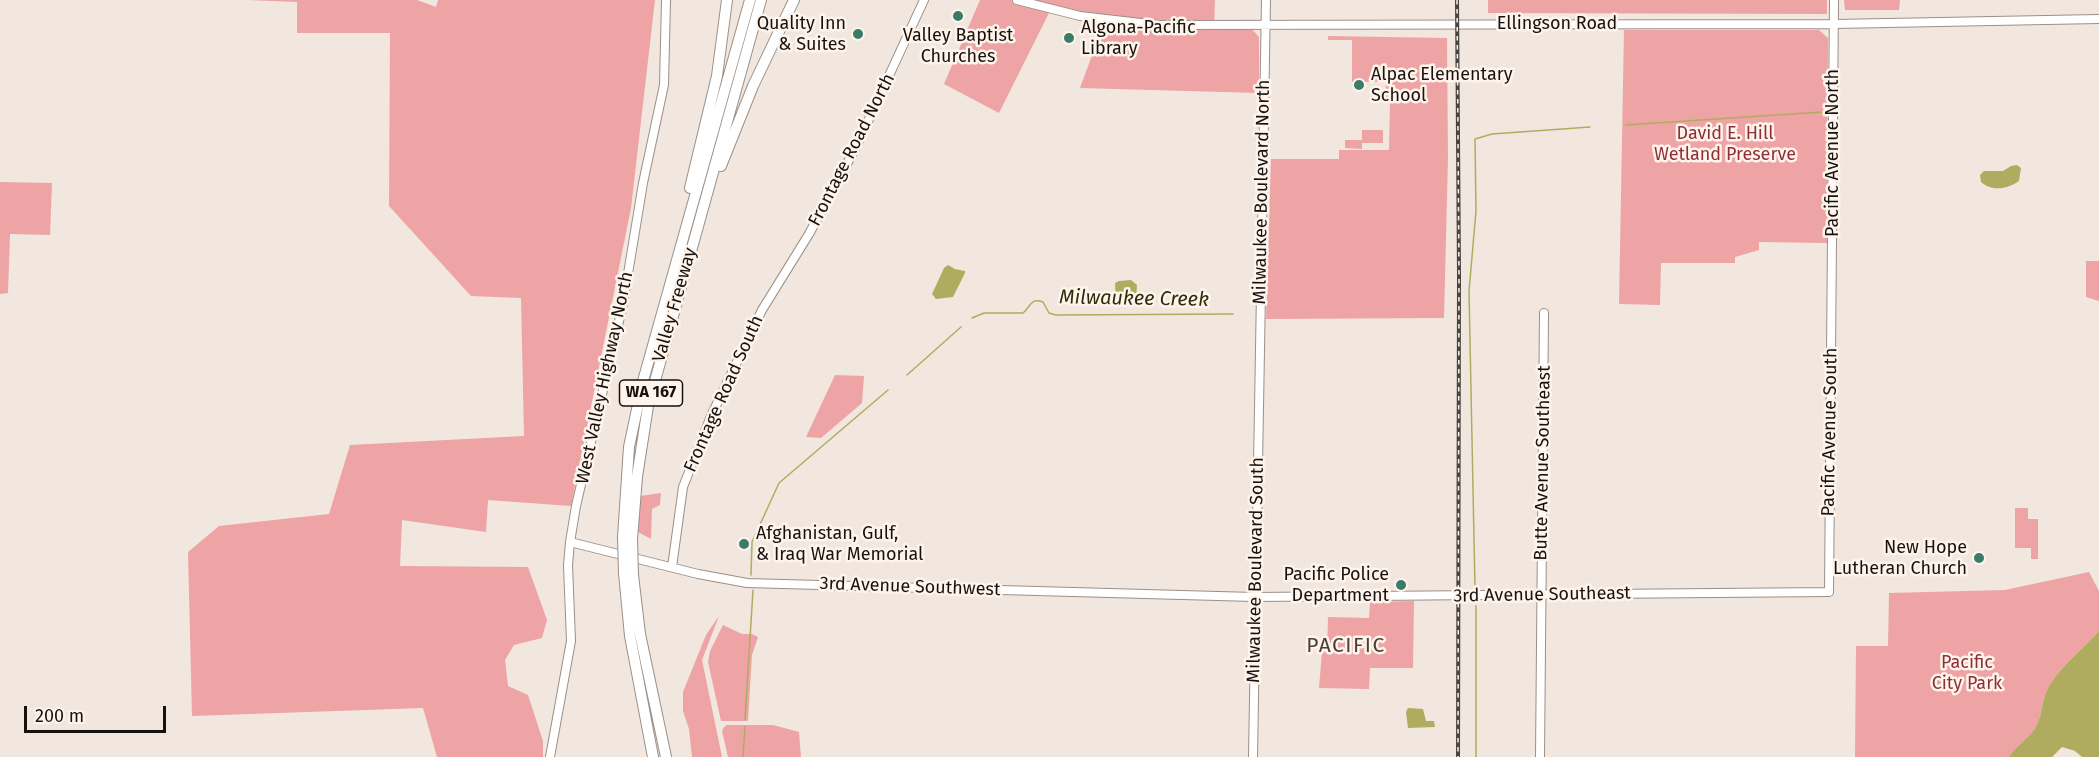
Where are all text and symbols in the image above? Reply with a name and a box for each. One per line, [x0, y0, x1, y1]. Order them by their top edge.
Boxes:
marker: Valley Baptist Churches [951, 9, 965, 23]
place label: Quality Inn & Suites [757, 13, 846, 56]
street label: Ellingson Road [1497, 13, 1617, 35]
place label: Algona-Pacific Library [1081, 17, 1195, 60]
place label: Valley Baptist Churches [903, 25, 1013, 68]
marker: Quality Inn & Suites [851, 27, 865, 41]
marker: Algona-Pacific Library [1062, 31, 1076, 45]
place label: Alpac Elementary School [1371, 64, 1513, 106]
street label: Pacific Avenue North [1822, 69, 1844, 237]
street label: Frontage Road North [804, 70, 900, 230]
marker: Alpac Elementary School [1352, 78, 1366, 92]
street label: Milwaukee Boulevard North [1249, 79, 1275, 305]
park label: David E. Hill Wetland Preserve [1654, 123, 1796, 166]
street label: Valley Freeway [648, 245, 702, 365]
street label: West Valley Highway North [572, 270, 638, 486]
water label: Milwaukee Creek [1059, 286, 1209, 312]
street label: Frontage Road South [680, 312, 768, 476]
street label: Pacific Avenue South [1818, 347, 1842, 517]
street label: Butte Avenue Southeast [1530, 365, 1556, 561]
road number: WA 167 [620, 380, 682, 406]
street label: Milwaukee Boulevard South [1243, 457, 1269, 683]
place label: Afghanistan, Gulf, & Iraq War Memorial [756, 523, 923, 566]
marker: Afghanistan, Gulf, & Iraq War Memorial [737, 537, 751, 551]
place label: New Hope Lutheran Church [1833, 537, 1967, 580]
marker: New Hope Lutheran Church [1972, 551, 1986, 565]
place label: Pacific Police Department [1284, 564, 1389, 606]
street label: 3rd Avenue Southwest [819, 573, 1001, 601]
marker: Pacific Police Department [1394, 578, 1408, 592]
street label: 3rd Avenue Southeast [1453, 583, 1631, 607]
district label: PACIFIC [1306, 633, 1386, 659]
park label: Pacific City Park [1932, 652, 2002, 694]
scale bar [27, 694, 170, 732]
text: 200 m [35, 705, 84, 727]

